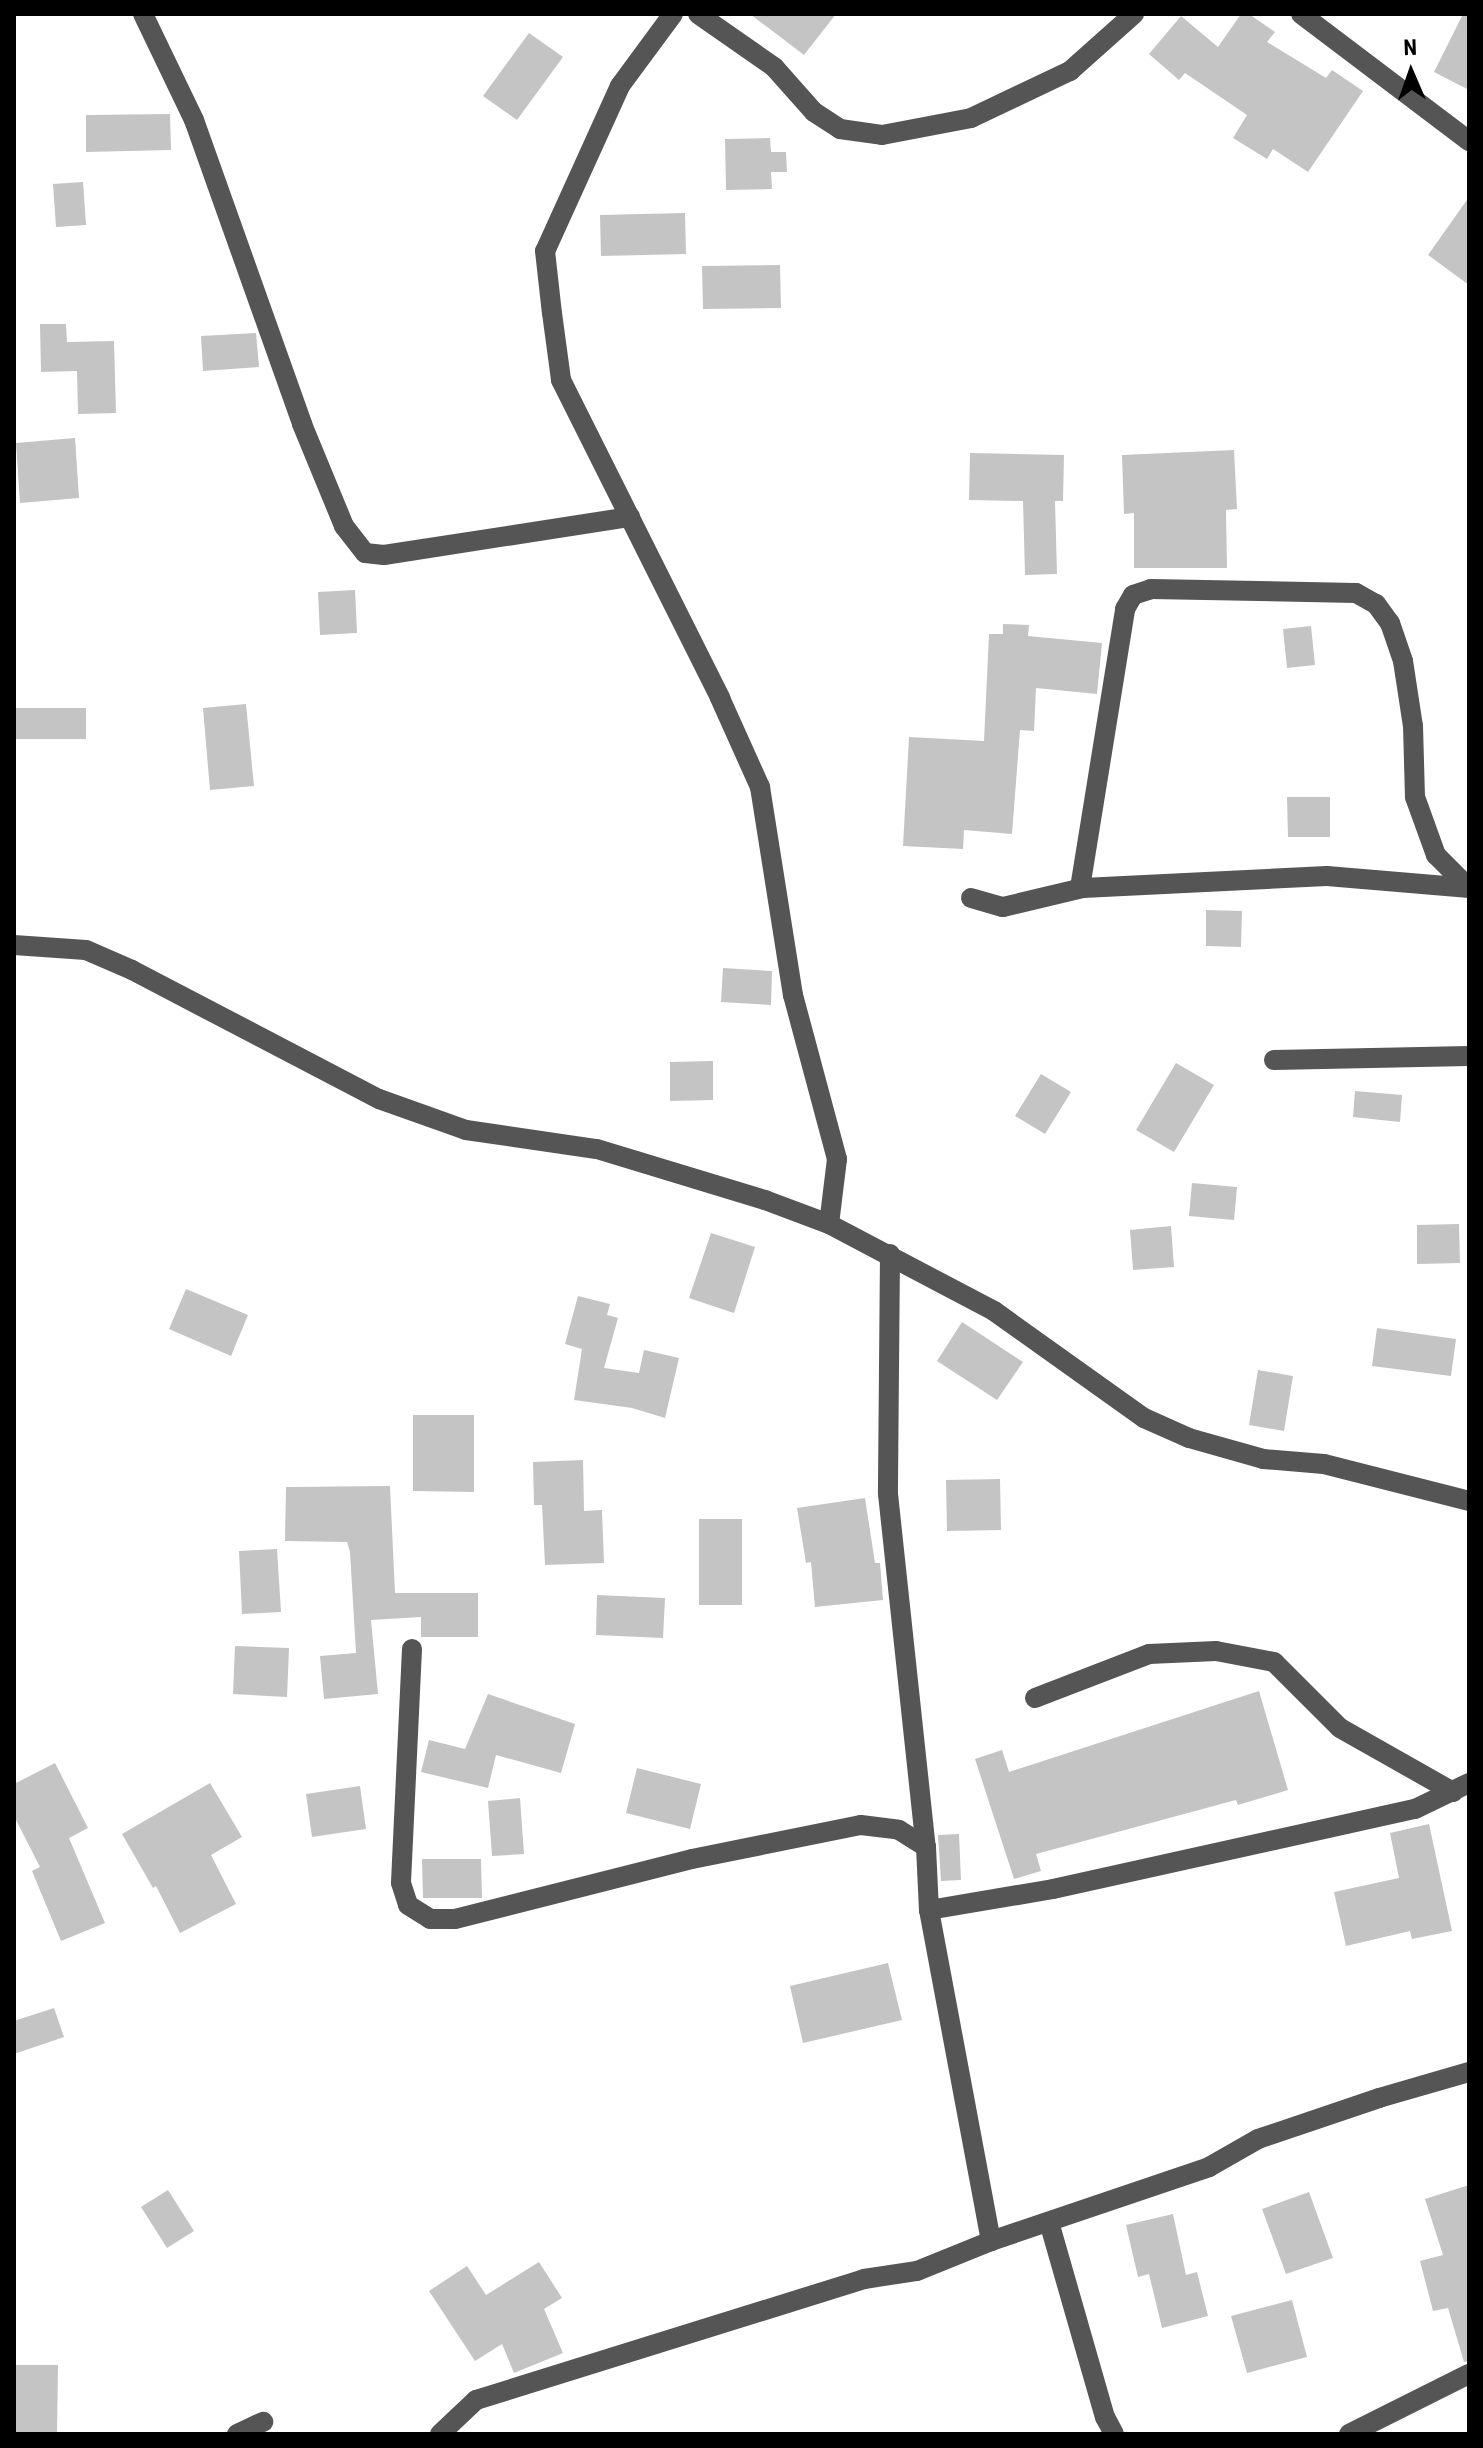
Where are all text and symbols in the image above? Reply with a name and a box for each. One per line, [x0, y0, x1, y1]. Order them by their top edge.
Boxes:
north arrow [1371, 32, 1451, 112]
text: N [1403, 35, 1417, 60]

